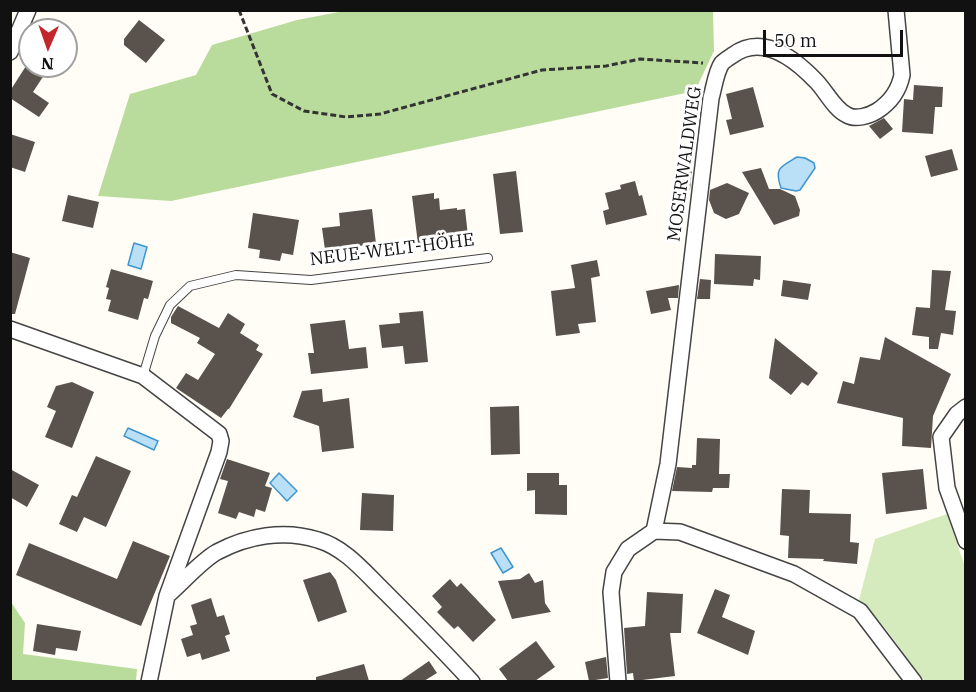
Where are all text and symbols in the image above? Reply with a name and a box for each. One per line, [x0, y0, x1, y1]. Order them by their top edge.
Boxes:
north arrow [18, 18, 78, 78]
scale bar [766, 18, 906, 56]
text: 50 m [774, 29, 817, 52]
text: N [41, 54, 54, 74]
street label: MOSERWALDWEG [663, 85, 707, 243]
street label: NEUE-WELT-HÖHE [308, 229, 476, 271]

